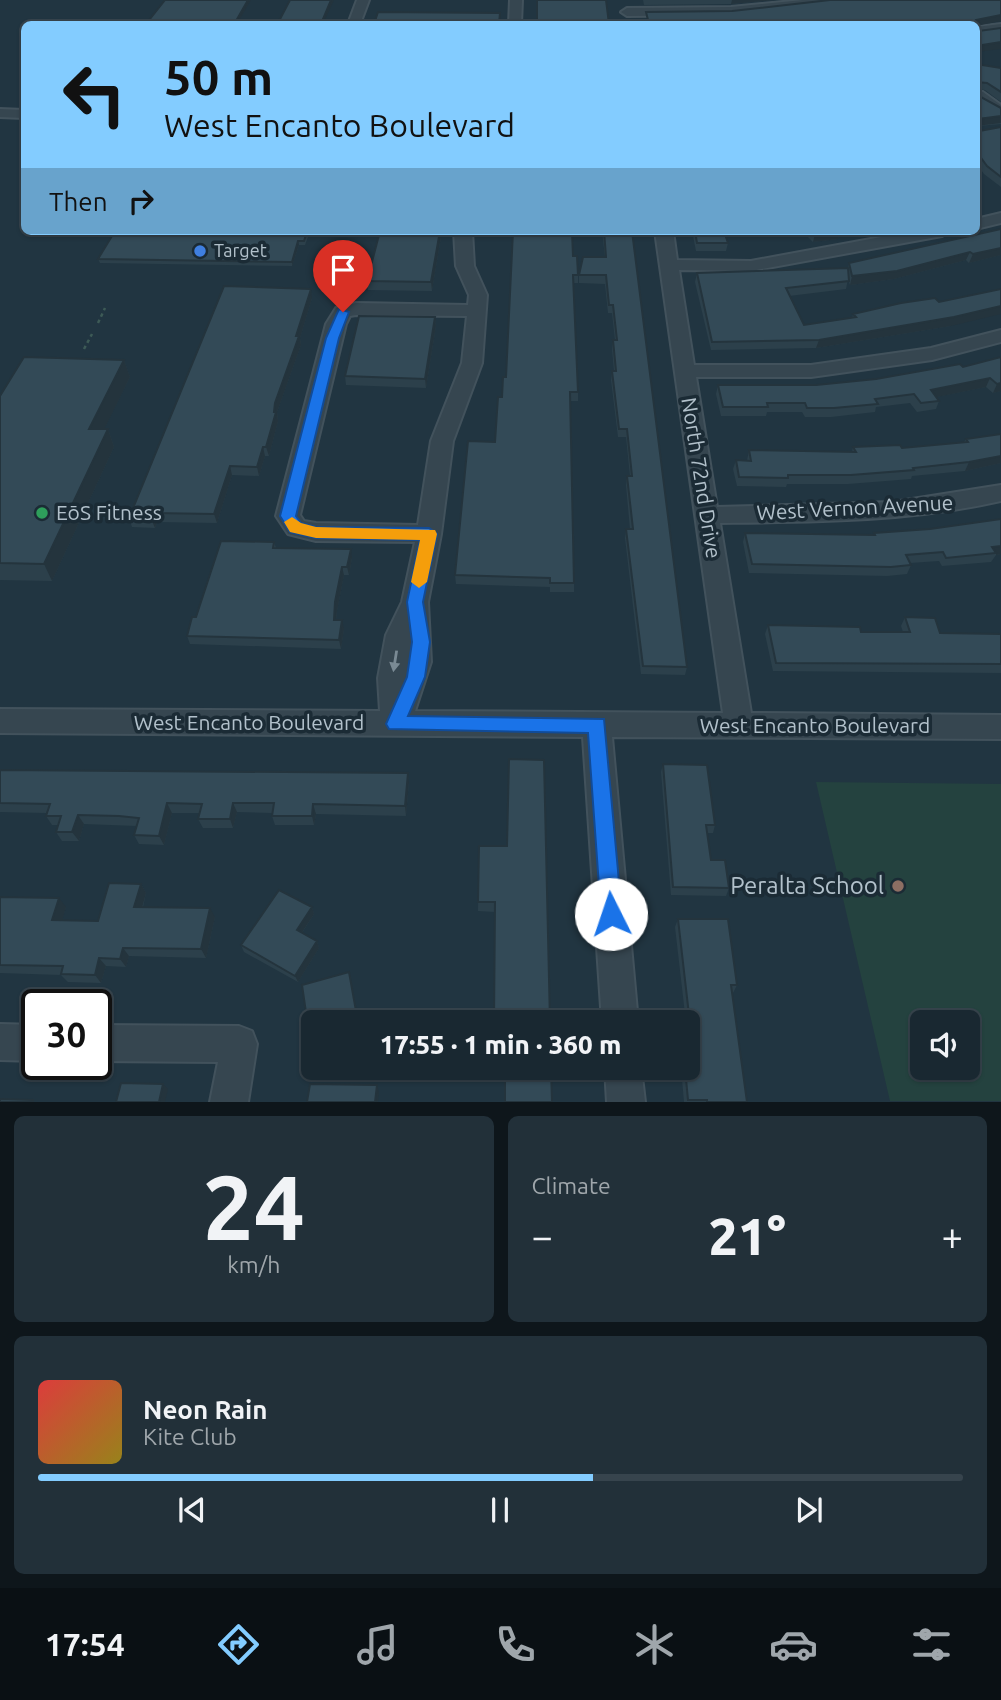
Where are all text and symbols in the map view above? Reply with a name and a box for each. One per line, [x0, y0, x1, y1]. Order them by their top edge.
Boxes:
icon: left [49, 49, 140, 140]
text: 50 m [164, 49, 273, 104]
text: West Encanto Boulevard [164, 107, 515, 143]
icon: right [122, 182, 160, 220]
text: Then [49, 187, 108, 216]
place label: Target [214, 240, 267, 260]
pin [313, 240, 373, 312]
marker: Target [192, 243, 208, 259]
icon: arrive [324, 251, 362, 289]
street label: North 72nd Drive [677, 396, 727, 560]
street label: West Vernon Avenue [756, 490, 954, 524]
place label: EōS Fitness [56, 500, 162, 524]
marker: EōS Fitness [34, 505, 50, 521]
one-way arrow [389, 650, 400, 672]
street label: West Encanto Boulevard [134, 710, 364, 734]
street label: West Encanto Boulevard [700, 713, 930, 737]
place label: Peralta School [730, 872, 884, 899]
position arrow [574, 877, 648, 951]
marker: Peralta School [890, 878, 906, 894]
speed limit sign: 30 [21, 989, 112, 1080]
map controls [910, 1010, 980, 1080]
button: sound [910, 1010, 980, 1080]
text: 17:55 · 1 min · 360 m [380, 1030, 621, 1059]
text: 24 [202, 1155, 305, 1257]
text: Climate [532, 1173, 611, 1198]
text: 21° [708, 1207, 786, 1265]
text: − [532, 1215, 553, 1257]
text: + [942, 1215, 963, 1257]
text: km/h [227, 1252, 280, 1277]
text: Neon Rain [143, 1395, 268, 1424]
text: Kite Club [143, 1424, 237, 1449]
icon: previous [173, 1491, 211, 1529]
icon: pause [481, 1491, 519, 1529]
icon: next [790, 1491, 828, 1529]
icon: directions [214, 1620, 263, 1669]
icon: music [353, 1620, 402, 1669]
icon: phone [491, 1620, 540, 1669]
icon: climate [630, 1620, 679, 1669]
icon: car [769, 1620, 818, 1669]
icon: filters [907, 1620, 956, 1669]
text: 17:54 [45, 1626, 125, 1662]

